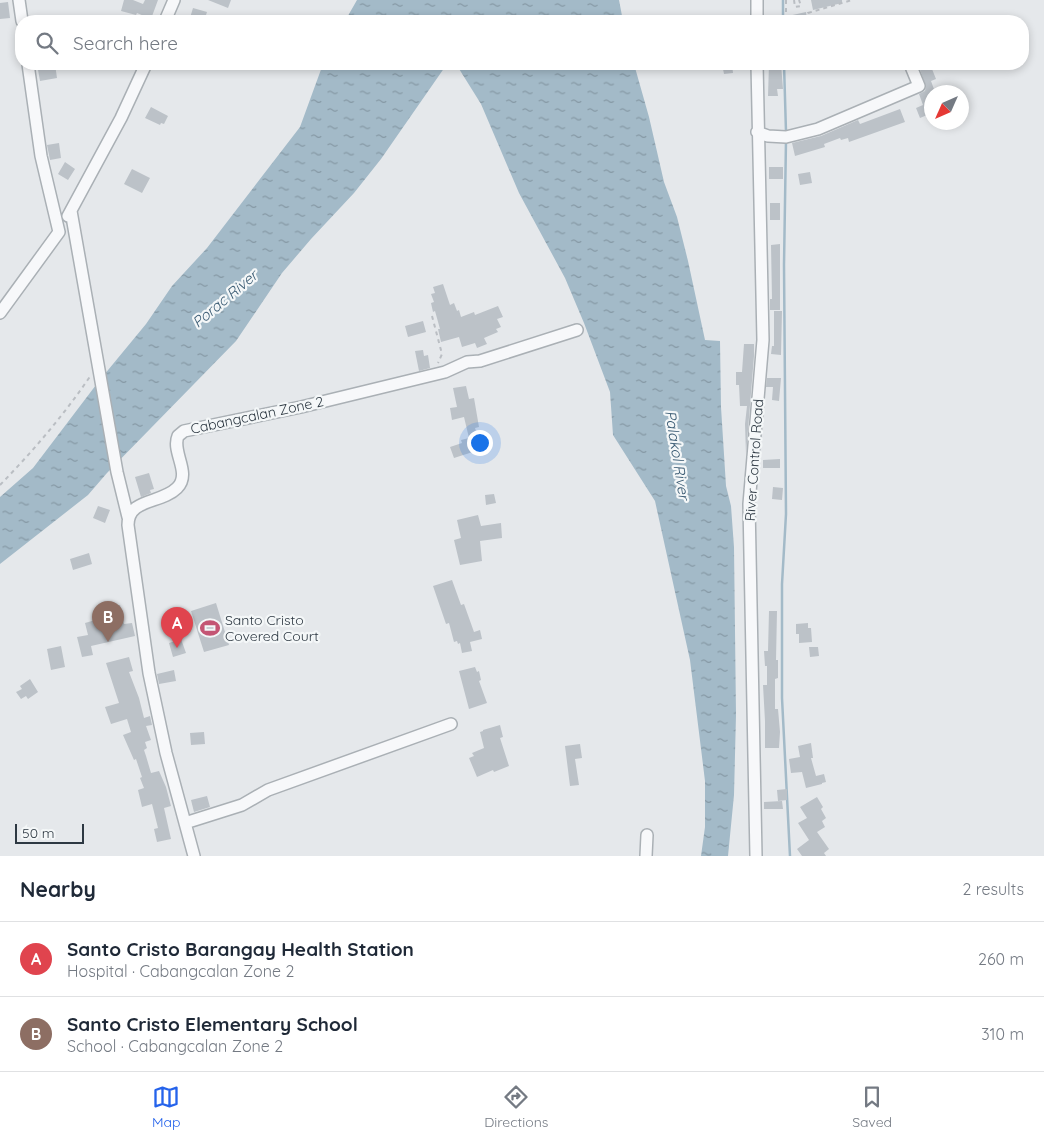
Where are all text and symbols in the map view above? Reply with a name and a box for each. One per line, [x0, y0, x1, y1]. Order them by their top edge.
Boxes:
search box [15, 15, 1029, 70]
icon: search [33, 29, 61, 57]
text: Search here [73, 31, 178, 55]
north arrow [924, 85, 969, 130]
water label: Porac River [188, 264, 263, 332]
street label: Cabangcalan Zone 2 [189, 392, 325, 438]
street label: River Control Road [741, 398, 767, 522]
water label: Palakol River [661, 409, 694, 503]
your location [467, 430, 493, 456]
pin: B [92, 601, 124, 642]
pin: A [161, 607, 193, 648]
place label: Santo Cristo Covered Court [225, 611, 319, 645]
sports icon: Santo Cristo Covered Court [199, 617, 221, 639]
scale bar [15, 821, 84, 844]
text: 50 m [22, 824, 55, 842]
text: Nearby [20, 876, 96, 902]
text: 2 results [962, 879, 1024, 899]
text: Santo Cristo Barangay Health Station [67, 937, 414, 961]
text: A [31, 949, 41, 969]
text: 260 m [978, 949, 1024, 969]
text: Hospital · Cabangcalan Zone 2 [67, 961, 294, 981]
text: Santo Cristo Elementary School [67, 1012, 358, 1036]
text: B [31, 1024, 41, 1044]
text: 310 m [981, 1024, 1024, 1044]
text: School · Cabangcalan Zone 2 [67, 1036, 283, 1056]
tab: Map [152, 1083, 180, 1131]
tab: Directions [484, 1083, 548, 1131]
tab: Saved [852, 1083, 892, 1131]

